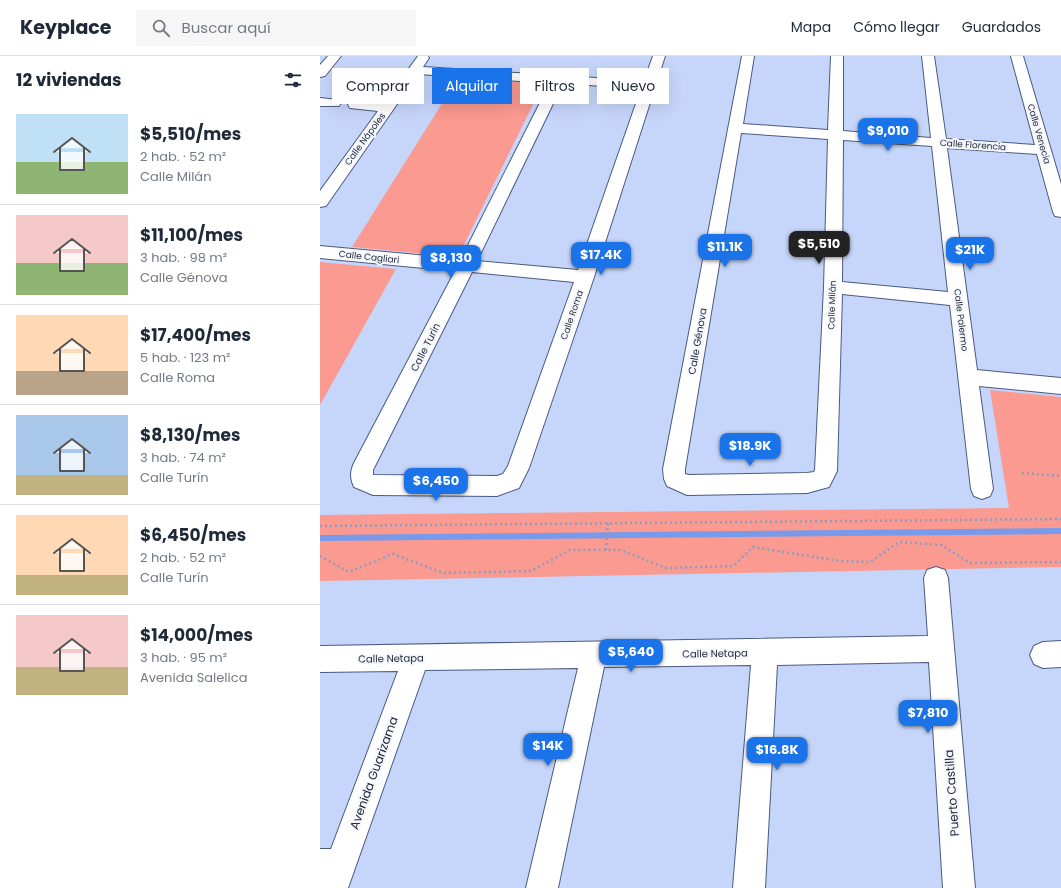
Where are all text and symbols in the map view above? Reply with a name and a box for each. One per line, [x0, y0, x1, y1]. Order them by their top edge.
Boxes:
search box [136, 10, 416, 46]
text: Keyplace [20, 14, 112, 41]
icon: search [150, 17, 172, 39]
text: Buscar aquí [182, 17, 271, 38]
text: Mapa [791, 17, 831, 37]
text: Cómo llegar [853, 17, 940, 37]
text: Guardados [962, 17, 1041, 37]
text: 12 viviendas [16, 68, 122, 92]
chip: Comprar [332, 68, 424, 104]
chip: Alquilar [432, 68, 512, 104]
chip: Filtros [520, 68, 589, 104]
chip: Nuevo [597, 68, 669, 104]
icon: filters [282, 69, 304, 91]
street label: Calle Venecia [1025, 102, 1053, 166]
street label: Calle Nápoles [342, 110, 388, 168]
pin: $9,010 [855, 118, 921, 152]
text: $9,010 [867, 121, 909, 140]
text: $5,510/mes [140, 122, 241, 146]
icon: home [48, 130, 96, 178]
street label: Calle Florencia [939, 137, 1007, 153]
text: 2 hab. · 52 m² [140, 147, 226, 166]
text: Calle Milán [140, 167, 211, 186]
text: $11,100/mes [140, 223, 243, 247]
icon: home [48, 231, 96, 279]
pin: $5,510 [786, 231, 852, 265]
pin: $11.1K [692, 234, 758, 268]
text: $5,510 [798, 234, 840, 253]
text: $11.1K [707, 237, 743, 256]
pin: $21K [946, 237, 994, 271]
text: $21K [955, 240, 985, 259]
pin: $17.4K [568, 242, 634, 276]
pin: $8,130 [418, 245, 484, 279]
text: $17.4K [580, 245, 622, 264]
text: 3 hab. · 98 m² [140, 248, 227, 267]
street label: Calle Cagliari [338, 248, 400, 266]
text: $8,130 [430, 248, 472, 267]
text: Calle Génova [140, 268, 228, 287]
street label: Calle Milán [825, 280, 839, 330]
street label: Calle Roma [558, 288, 586, 342]
street label: Calle Palermo [951, 288, 971, 352]
street label: Calle Génova [684, 307, 711, 376]
street label: Calle Turín [407, 320, 444, 374]
text: $17,400/mes [140, 323, 251, 347]
icon: home [48, 331, 96, 379]
text: 5 hab. · 123 m² [140, 348, 230, 367]
text: Calle Roma [140, 368, 215, 387]
text: $8,130/mes [140, 423, 241, 447]
icon: home [48, 431, 96, 479]
pin: $18.9K [717, 433, 783, 467]
text: $18.9K [729, 436, 771, 455]
text: 3 hab. · 74 m² [140, 448, 226, 467]
text: Calle Turín [140, 468, 208, 487]
pin: $6,450 [403, 468, 469, 502]
text: $6,450 [413, 471, 459, 490]
text: $6,450/mes [140, 523, 246, 547]
icon: home [48, 531, 96, 579]
text: 2 hab. · 52 m² [140, 548, 226, 567]
text: Calle Turín [140, 568, 208, 587]
text: $14,000/mes [140, 623, 253, 647]
icon: home [48, 631, 96, 679]
pin: $5,640 [598, 639, 664, 673]
text: $5,640 [608, 642, 654, 661]
street label: Calle Netapa [682, 645, 748, 662]
text: 3 hab. · 95 m² [140, 648, 227, 667]
street label: Calle Netapa [358, 650, 424, 667]
text: Avenida Salelica [140, 668, 247, 687]
pin: $7,810 [895, 700, 961, 734]
text: $7,810 [907, 703, 949, 722]
street label: Avenida Guarizama [345, 714, 402, 832]
pin: $14K [524, 733, 572, 767]
text: $14K [532, 736, 564, 755]
pin: $16.8K [744, 737, 810, 771]
text: $16.8K [756, 740, 798, 759]
street label: Puerto Castilla [940, 749, 963, 837]

